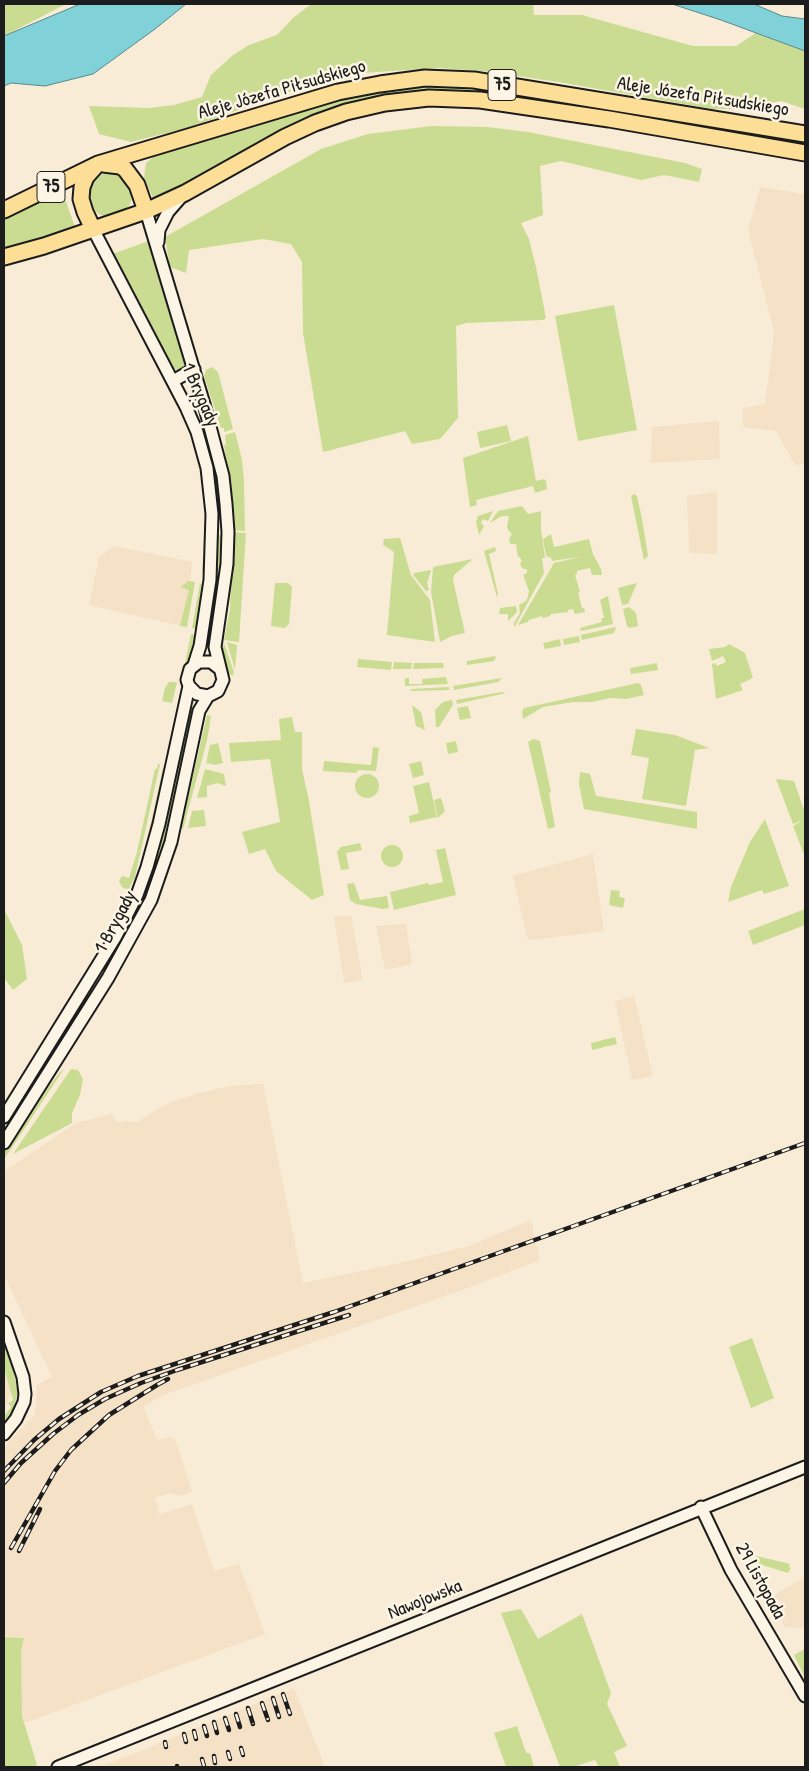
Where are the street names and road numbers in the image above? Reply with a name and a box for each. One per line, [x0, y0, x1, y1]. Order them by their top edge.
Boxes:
street label: Aleje Józefa Piłsudskiego [196, 55, 368, 125]
road number: 75 [488, 70, 516, 100]
street label: Aleje Józefa Piłsudskiego [616, 72, 790, 122]
road number: 75 [37, 172, 65, 202]
street label: 1 Brygady [176, 359, 224, 431]
street label: 1 Brygady [90, 887, 142, 957]
street label: 29 Listopada [730, 1539, 790, 1623]
street label: Nawojowska [385, 1575, 465, 1625]

